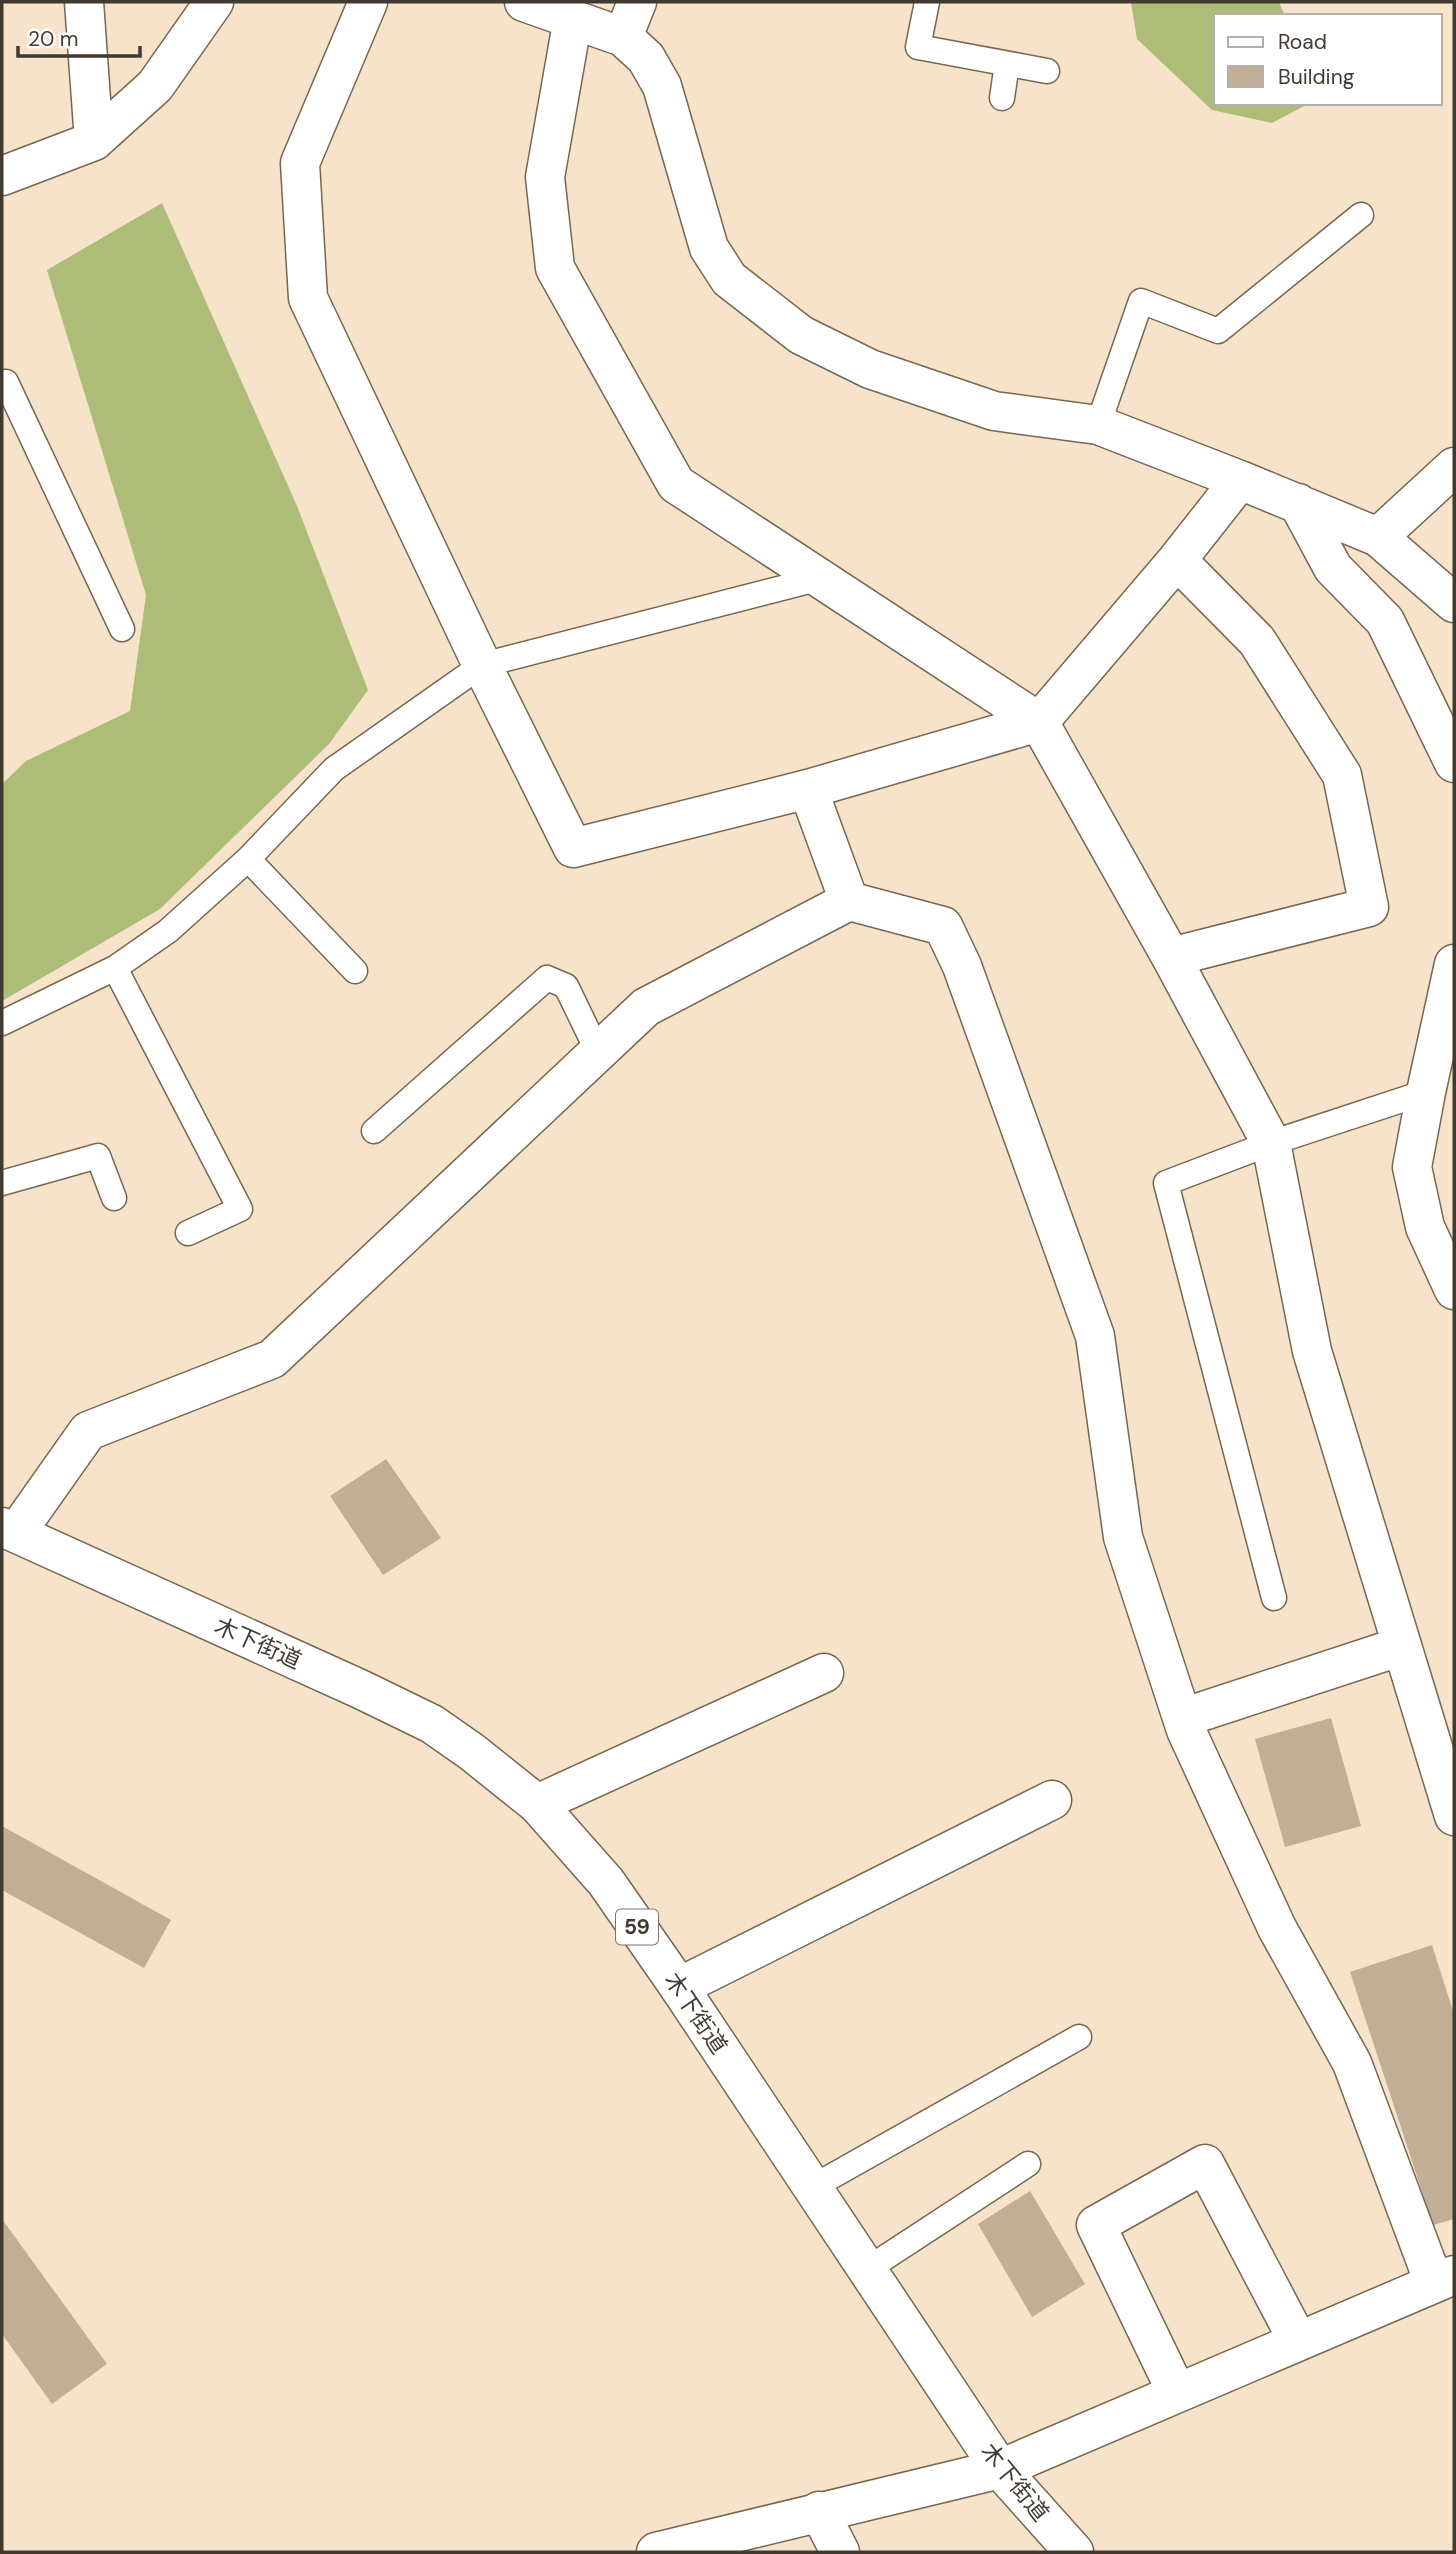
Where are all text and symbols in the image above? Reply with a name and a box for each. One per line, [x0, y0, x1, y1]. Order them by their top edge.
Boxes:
scale bar [18, 14, 140, 58]
legend [1214, 14, 1442, 105]
text: 20 m [28, 25, 79, 53]
text: Road [1278, 28, 1327, 56]
text: Building [1278, 63, 1355, 91]
street label: 木下街道 [210, 1611, 306, 1675]
road number: 59 [616, 1910, 658, 1944]
street label: 木下街道 [658, 1966, 734, 2060]
street label: 木下街道 [974, 2437, 1056, 2527]

